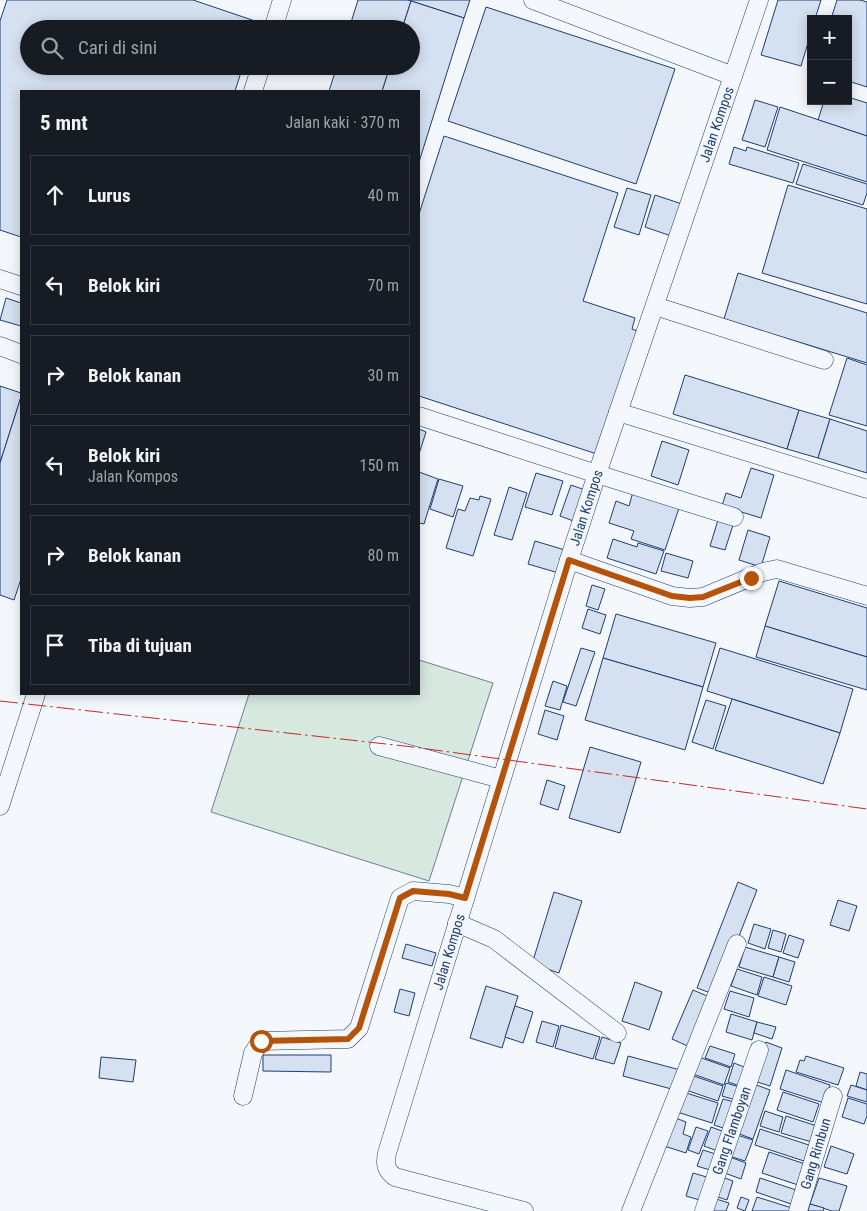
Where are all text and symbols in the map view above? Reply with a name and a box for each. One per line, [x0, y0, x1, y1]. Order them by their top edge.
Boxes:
map controls [807, 15, 852, 105]
button: + [807, 15, 852, 60]
search box [20, 20, 420, 75]
icon: search [38, 34, 66, 62]
text: Cari di sini [78, 36, 157, 59]
button: − [807, 60, 852, 105]
street label: Jalan Kompos [696, 84, 737, 164]
text: 5 mnt [40, 111, 88, 135]
text: Jalan kaki · 370 m [285, 113, 400, 132]
icon: ahead [41, 181, 69, 209]
text: Lurus [88, 184, 131, 207]
text: 40 m [367, 186, 399, 205]
icon: left [41, 271, 69, 299]
text: Belok kiri [88, 274, 160, 297]
text: 70 m [367, 276, 399, 295]
icon: right [41, 361, 69, 389]
text: Belok kanan [88, 364, 181, 387]
text: 30 m [367, 366, 399, 385]
text: Belok kiri [88, 444, 160, 467]
icon: left [41, 451, 69, 479]
text: 150 m [360, 456, 399, 475]
text: Jalan Kompos [88, 467, 178, 486]
street label: Jalan Kompos [566, 468, 606, 548]
icon: right [41, 541, 69, 569]
text: Belok kanan [88, 544, 181, 567]
text: 80 m [367, 546, 399, 565]
route end [740, 567, 763, 590]
icon: arrive [41, 631, 69, 659]
text: Tiba di tujuan [88, 634, 192, 657]
street label: Jalan Kompos [430, 912, 468, 992]
route start [250, 1030, 273, 1053]
street label: Gang Flamboyan [709, 1084, 754, 1177]
street label: Gang Rimbun [797, 1116, 834, 1191]

